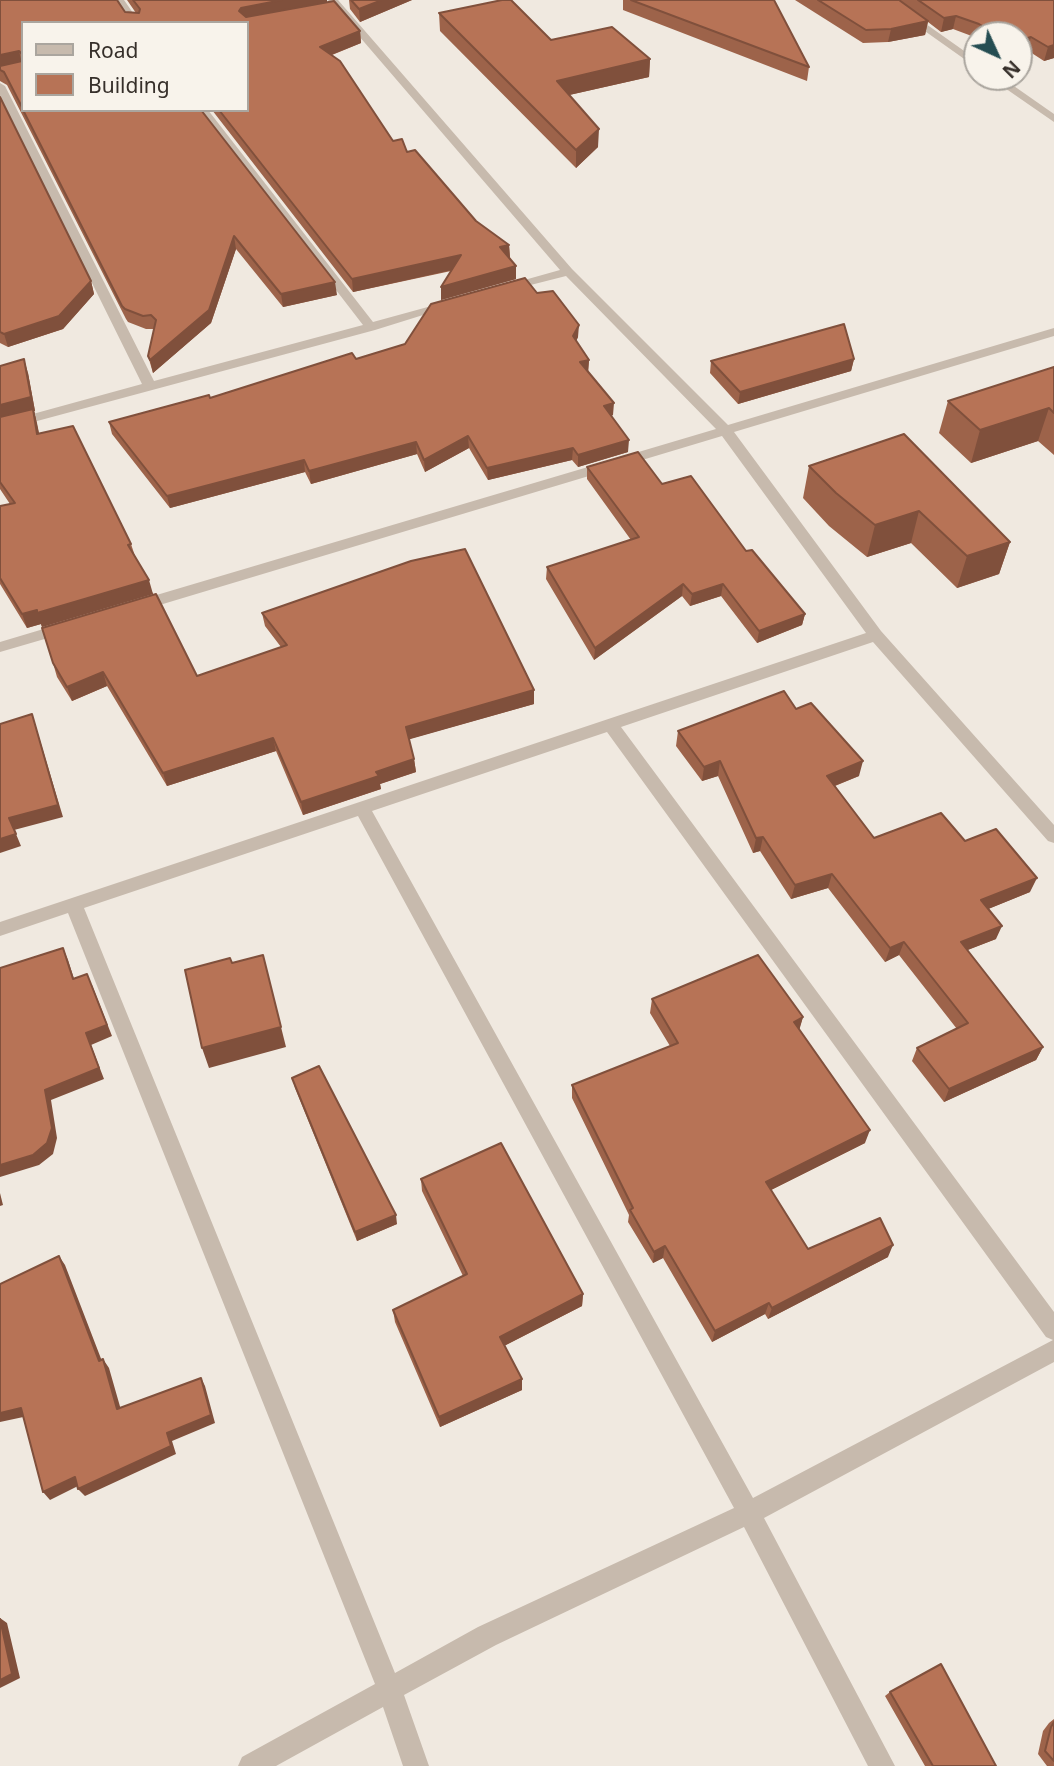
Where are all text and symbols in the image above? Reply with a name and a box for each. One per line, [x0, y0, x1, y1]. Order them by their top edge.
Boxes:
legend [21, 21, 248, 112]
north arrow [963, 21, 1033, 91]
text: Road [88, 36, 138, 64]
text: N [997, 55, 1026, 84]
text: Building [88, 71, 170, 99]

